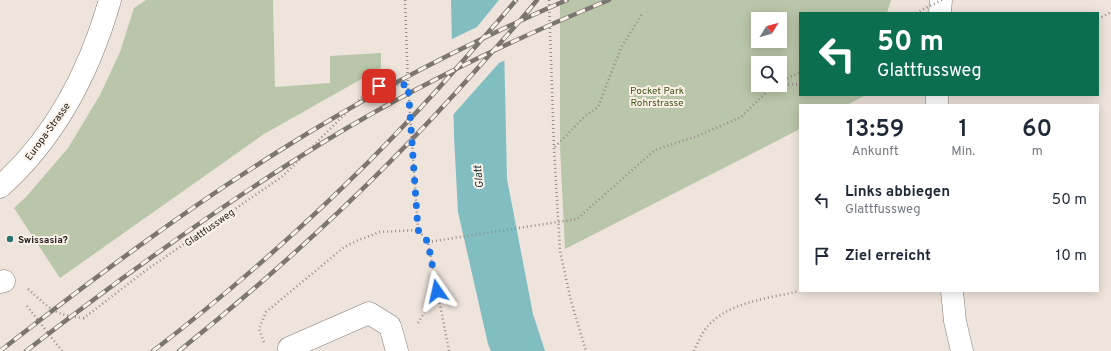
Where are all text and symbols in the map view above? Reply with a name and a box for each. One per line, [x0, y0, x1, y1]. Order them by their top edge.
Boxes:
north arrow [751, 12, 787, 48]
map controls [751, 12, 787, 92]
text: 50 m [877, 25, 944, 61]
icon: left [811, 28, 863, 80]
button: search [751, 56, 787, 92]
text: Glattfussweg [877, 60, 982, 83]
pin [362, 69, 396, 103]
icon: arrive [368, 75, 390, 97]
park label: Pocket Park Rohrstrasse [630, 85, 684, 110]
street label: Europa-Strasse [23, 100, 74, 163]
text: 13:59 [846, 115, 904, 145]
text: 1 [959, 115, 968, 145]
text: 60 [1022, 115, 1052, 145]
text: Ankunft [852, 144, 899, 160]
text: Min. [951, 144, 975, 160]
text: m [1032, 144, 1043, 160]
water label: Glatt [471, 164, 487, 189]
text: Links abbiegen [845, 183, 950, 202]
icon: left [811, 189, 833, 211]
text: 50 m [1052, 191, 1087, 210]
text: Glattfussweg [845, 202, 921, 218]
street label: Glattfussweg [182, 206, 237, 250]
marker: Swissasia? [5, 234, 15, 244]
place label: Swissasia? [18, 234, 68, 247]
icon: arrive [811, 245, 833, 267]
text: Ziel erreicht [845, 247, 931, 266]
text: 10 m [1056, 247, 1087, 266]
position arrow [416, 270, 458, 312]

